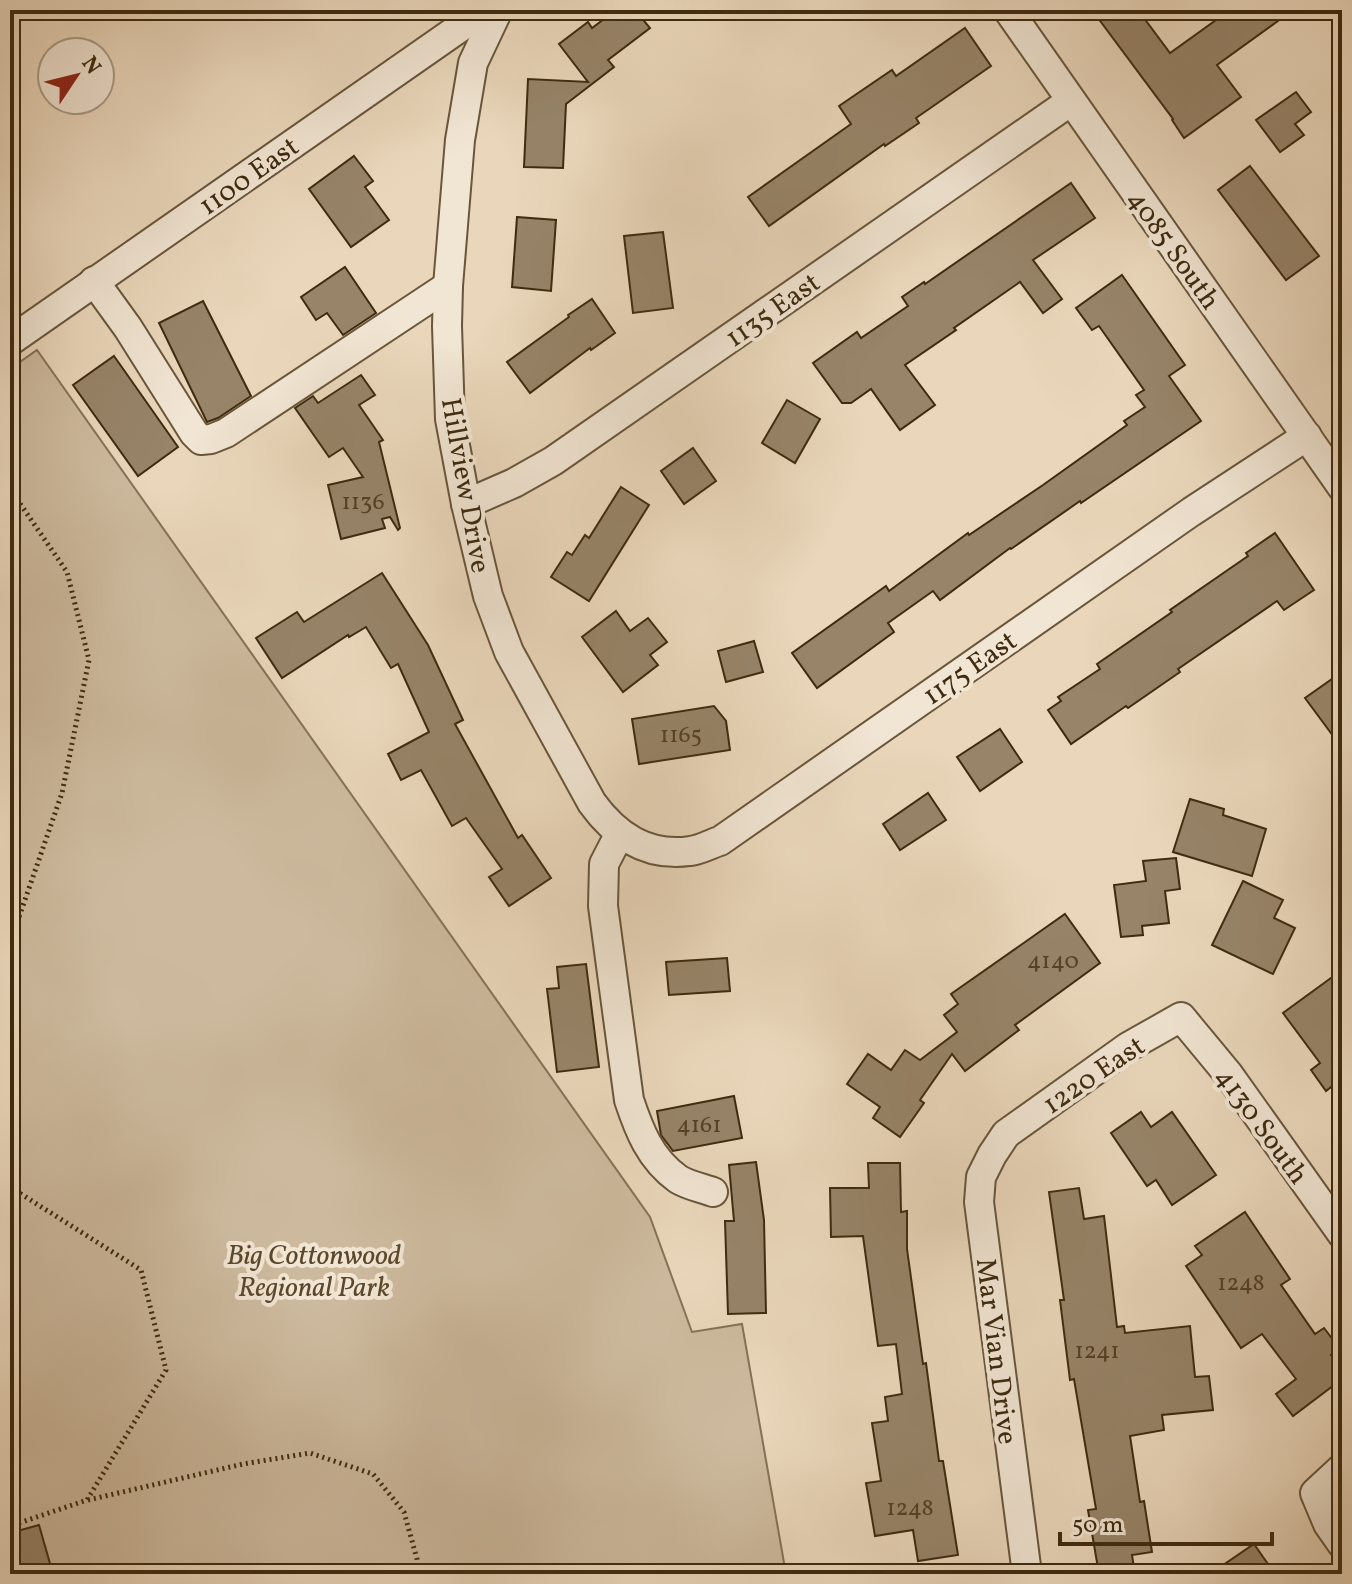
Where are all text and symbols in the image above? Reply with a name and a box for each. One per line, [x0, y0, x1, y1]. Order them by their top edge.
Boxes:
north arrow [36, 36, 116, 116]
text: N [73, 51, 108, 81]
street label: 1100 East [191, 128, 307, 226]
street label: 4085 South [1117, 182, 1229, 318]
street label: 1135 East [718, 264, 829, 358]
street label: Hillview Drive [430, 395, 499, 576]
house number: 1136 [341, 486, 385, 520]
street label: 1175 East [915, 622, 1025, 716]
house number: 1165 [660, 719, 702, 753]
house number: 4140 [1027, 945, 1079, 979]
street label: 1220 East [1036, 1028, 1153, 1125]
street label: 4130 South [1205, 1060, 1317, 1193]
house number: 4161 [676, 1109, 722, 1143]
park label: Big Cottonwood Regional Park [227, 1237, 401, 1308]
street label: Mar Vian Drive [965, 1256, 1026, 1447]
house number: 1248 [1217, 1267, 1265, 1301]
house number: 1241 [1074, 1335, 1120, 1369]
house number: 1248 [886, 1492, 934, 1526]
scale bar [1060, 1496, 1272, 1546]
text: 50 m [1072, 1509, 1124, 1543]

